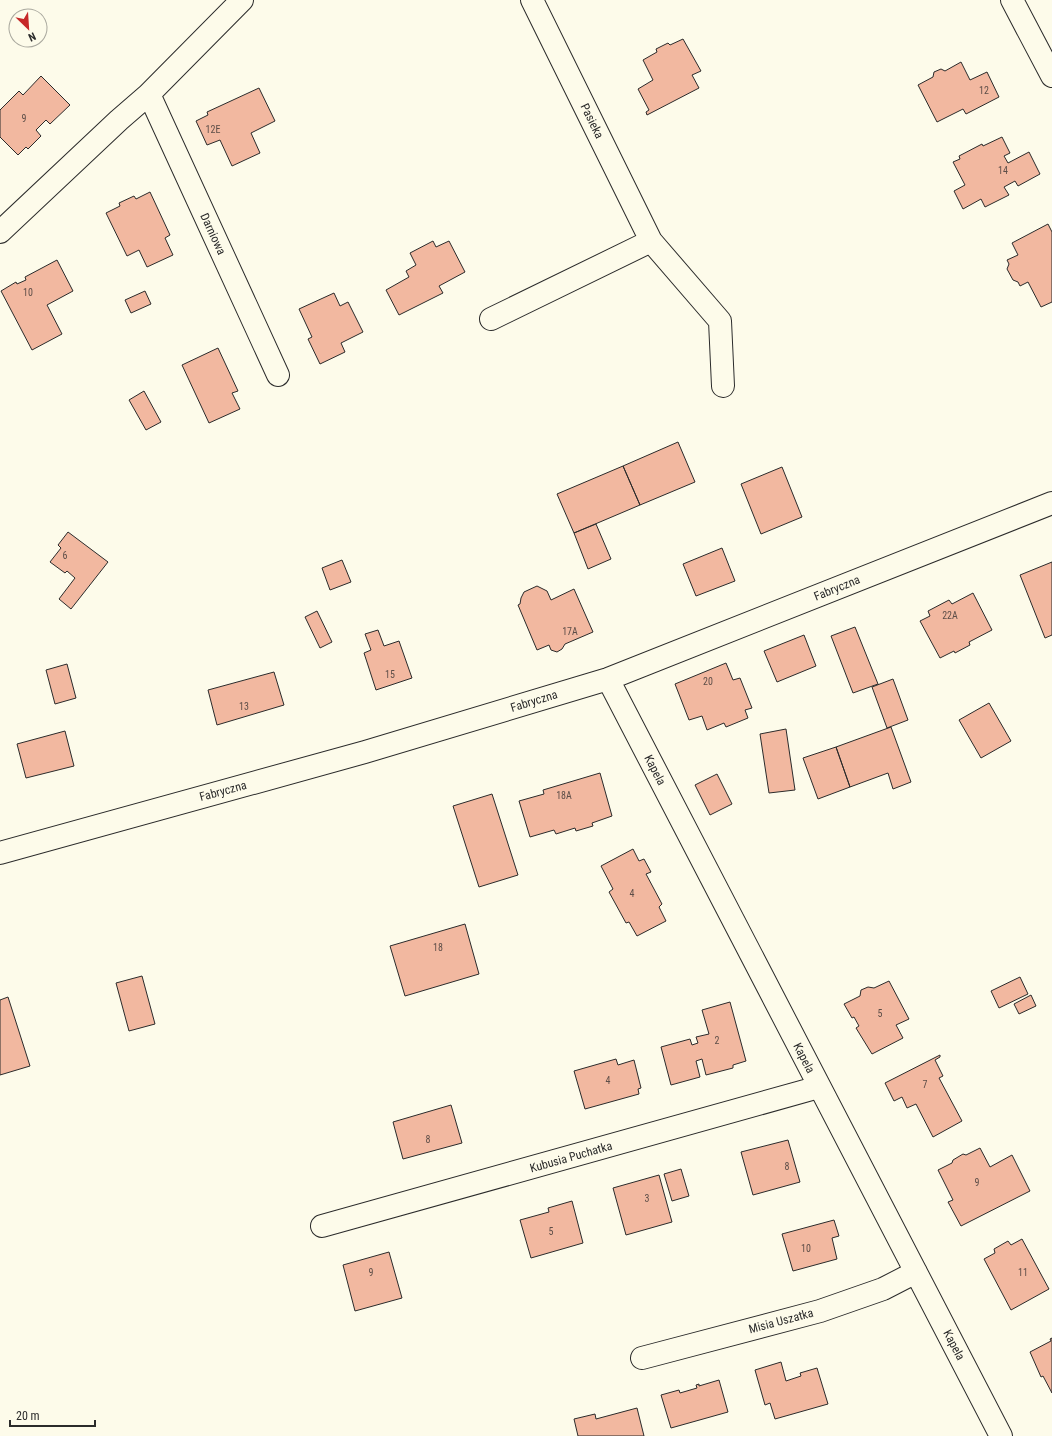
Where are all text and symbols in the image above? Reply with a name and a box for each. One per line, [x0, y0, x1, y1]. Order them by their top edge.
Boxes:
north arrow [8, 8, 48, 48]
text: N [26, 29, 38, 44]
house number: 12 [979, 85, 989, 96]
street label: Pasieka [578, 101, 607, 141]
house number: 9 [22, 113, 27, 124]
house number: 12E [206, 124, 220, 135]
house number: 14 [998, 165, 1008, 176]
street label: Darniowa [197, 211, 229, 257]
house number: 10 [23, 287, 33, 298]
house number: 6 [63, 550, 68, 561]
street label: Fabryczna [812, 572, 862, 604]
house number: 22A [942, 610, 958, 621]
house number: 17A [562, 626, 578, 637]
house number: 15 [385, 669, 395, 680]
house number: 20 [703, 676, 713, 687]
street label: Fabryczna [509, 687, 559, 715]
house number: 13 [239, 701, 249, 712]
street label: Kapela [641, 752, 669, 788]
street label: Fabryczna [198, 778, 248, 804]
house number: 18A [556, 790, 572, 801]
house number: 4 [630, 888, 635, 899]
house number: 18 [433, 942, 443, 953]
house number: 5 [878, 1008, 883, 1019]
house number: 2 [715, 1035, 720, 1046]
street label: Kapela [790, 1040, 818, 1076]
house number: 4 [606, 1075, 611, 1086]
house number: 7 [923, 1079, 928, 1090]
house number: 8 [426, 1134, 431, 1145]
street label: Kubusia Puchatka [528, 1139, 614, 1175]
house number: 8 [785, 1161, 790, 1172]
house number: 9 [975, 1177, 980, 1188]
house number: 3 [645, 1193, 650, 1204]
house number: 5 [549, 1226, 554, 1237]
house number: 10 [801, 1243, 811, 1254]
house number: 9 [369, 1267, 374, 1278]
house number: 11 [1018, 1267, 1028, 1278]
street label: Misia Uszatka [747, 1306, 815, 1336]
street label: Kapela [940, 1327, 968, 1363]
scale bar [10, 1402, 95, 1428]
text: 20 m [16, 1409, 40, 1423]

